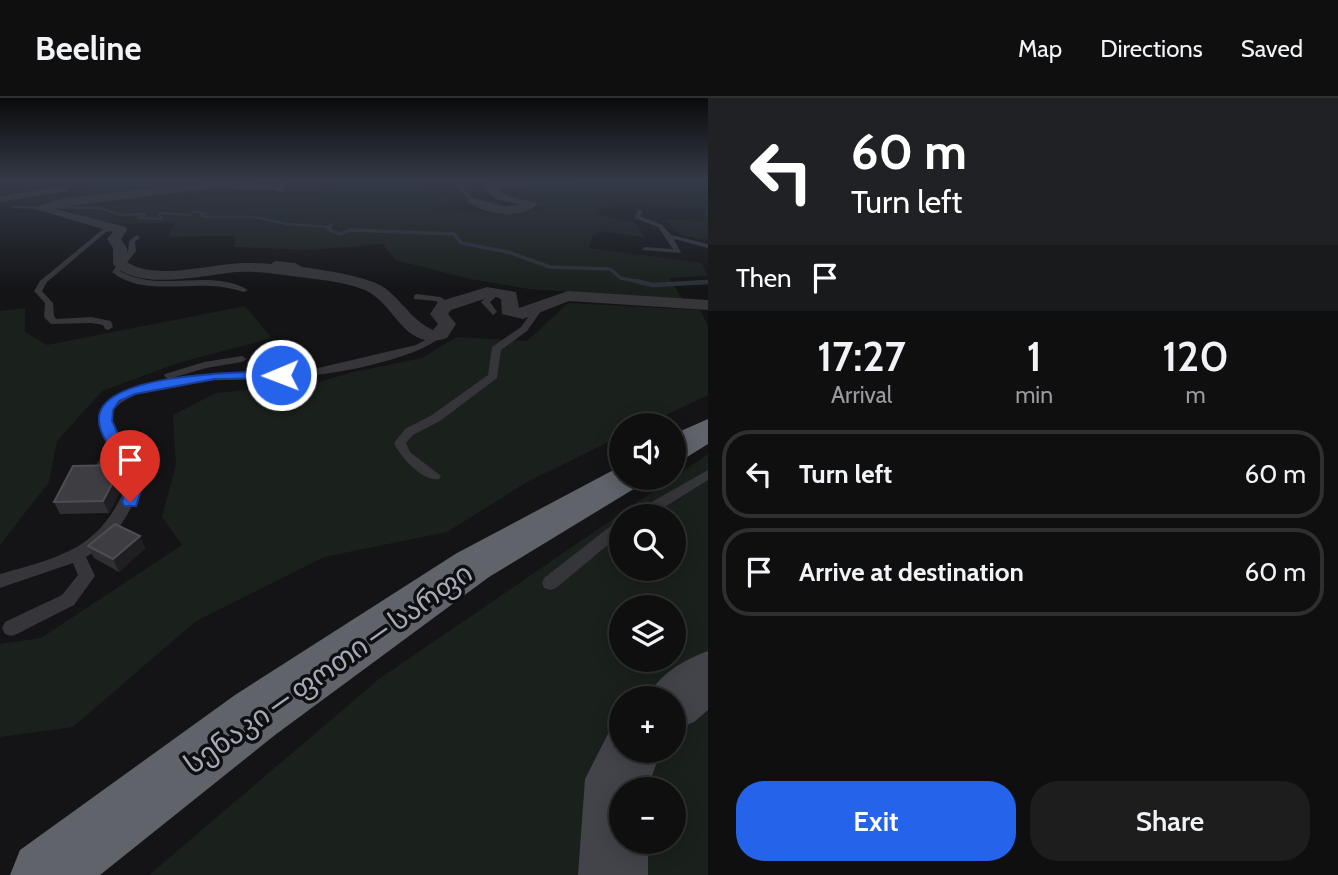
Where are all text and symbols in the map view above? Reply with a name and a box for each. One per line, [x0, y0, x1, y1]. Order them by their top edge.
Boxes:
text: Beeline [35, 28, 141, 68]
text: Map [1018, 34, 1062, 63]
text: Directions [1100, 34, 1203, 63]
text: Saved [1241, 34, 1303, 63]
text: 60 m [851, 122, 967, 181]
icon: left [736, 126, 827, 217]
text: Turn left [851, 182, 962, 221]
icon: arrive [806, 259, 844, 297]
text: Then [736, 262, 792, 294]
text: 17:27 [817, 330, 906, 382]
text: 1 [1027, 330, 1042, 382]
text: 120 [1162, 330, 1229, 382]
position arrow [244, 338, 318, 412]
text: Arrival [831, 381, 892, 409]
text: min [1015, 381, 1053, 409]
text: m [1185, 381, 1206, 409]
map controls [609, 413, 686, 854]
button: sound [609, 413, 686, 490]
pin [100, 430, 160, 502]
icon: arrive [111, 441, 149, 479]
icon: left [740, 455, 778, 493]
text: Turn left [799, 458, 892, 490]
text: 60 m [1244, 458, 1306, 490]
button: search [609, 504, 686, 581]
icon: arrive [740, 553, 778, 591]
street label: სენაკი — ფოთი — სარფი [177, 555, 479, 781]
text: Arrive at destination [799, 556, 1024, 588]
text: 60 m [1244, 556, 1306, 588]
button: layers [609, 595, 686, 672]
button: + [609, 686, 686, 763]
button: − [609, 777, 686, 854]
button: Exit [736, 781, 1016, 861]
button: Share [1030, 781, 1310, 861]

